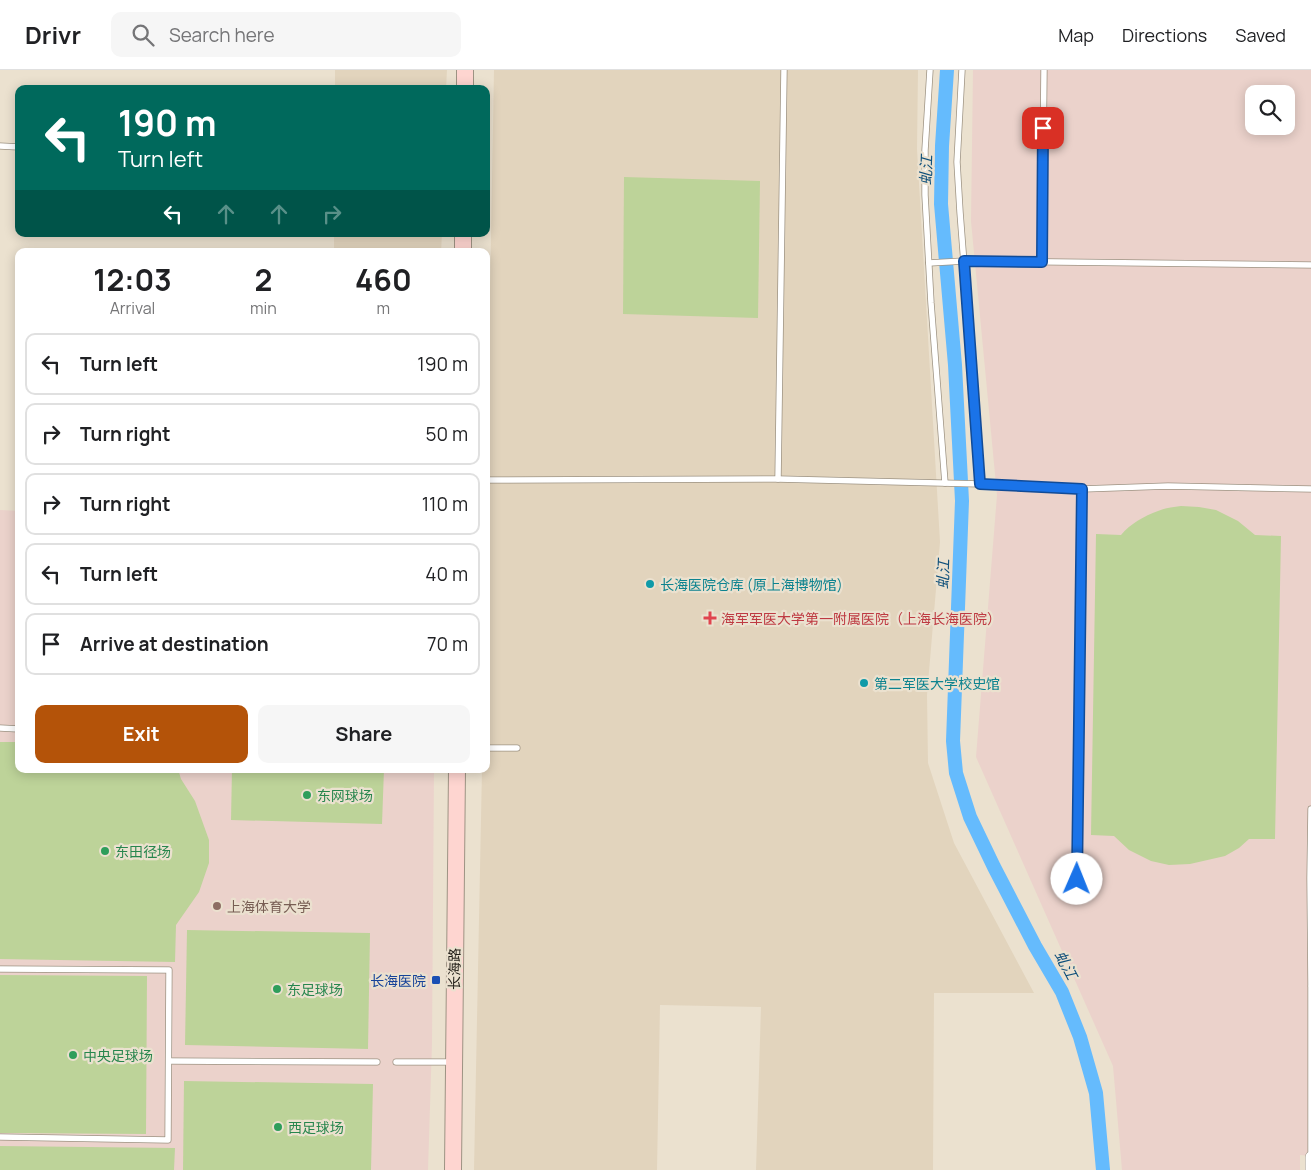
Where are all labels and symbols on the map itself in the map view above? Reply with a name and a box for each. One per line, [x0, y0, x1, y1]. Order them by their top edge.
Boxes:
pin [1022, 107, 1064, 149]
water label: 虬江 [915, 153, 937, 185]
water label: 虬江 [932, 557, 954, 589]
place label: 长海医院仓库 (原上海博物馆) [660, 575, 843, 594]
marker: 长海医院仓库 (原上海博物馆) [644, 578, 656, 590]
place label: 海军军医大学第一附属医院（上海长海医院） [721, 609, 1001, 628]
marker: 海军军医大学第一附属医院（上海长海医院） [703, 611, 717, 625]
place label: 第二军医大学校史馆 [874, 674, 1000, 693]
marker: 第二军医大学校史馆 [858, 677, 870, 689]
place label: 东网球场 [317, 786, 373, 805]
marker: 东网球场 [301, 789, 313, 801]
place label: 东田径场 [115, 842, 171, 861]
marker: 东田径场 [99, 845, 111, 857]
position arrow [1050, 852, 1102, 904]
place label: 上海体育大学 [227, 897, 311, 916]
marker: 上海体育大学 [211, 900, 223, 912]
water label: 虬江 [1050, 947, 1083, 985]
street label: 长海路 [444, 948, 464, 990]
place label: 长海医院 [370, 971, 426, 990]
marker: 长海医院 [430, 974, 442, 986]
place label: 东足球场 [287, 980, 343, 999]
marker: 东足球场 [271, 983, 283, 995]
place label: 中央足球场 [83, 1046, 153, 1065]
marker: 中央足球场 [67, 1049, 79, 1061]
place label: 西足球场 [288, 1118, 344, 1137]
marker: 西足球场 [272, 1121, 284, 1133]

